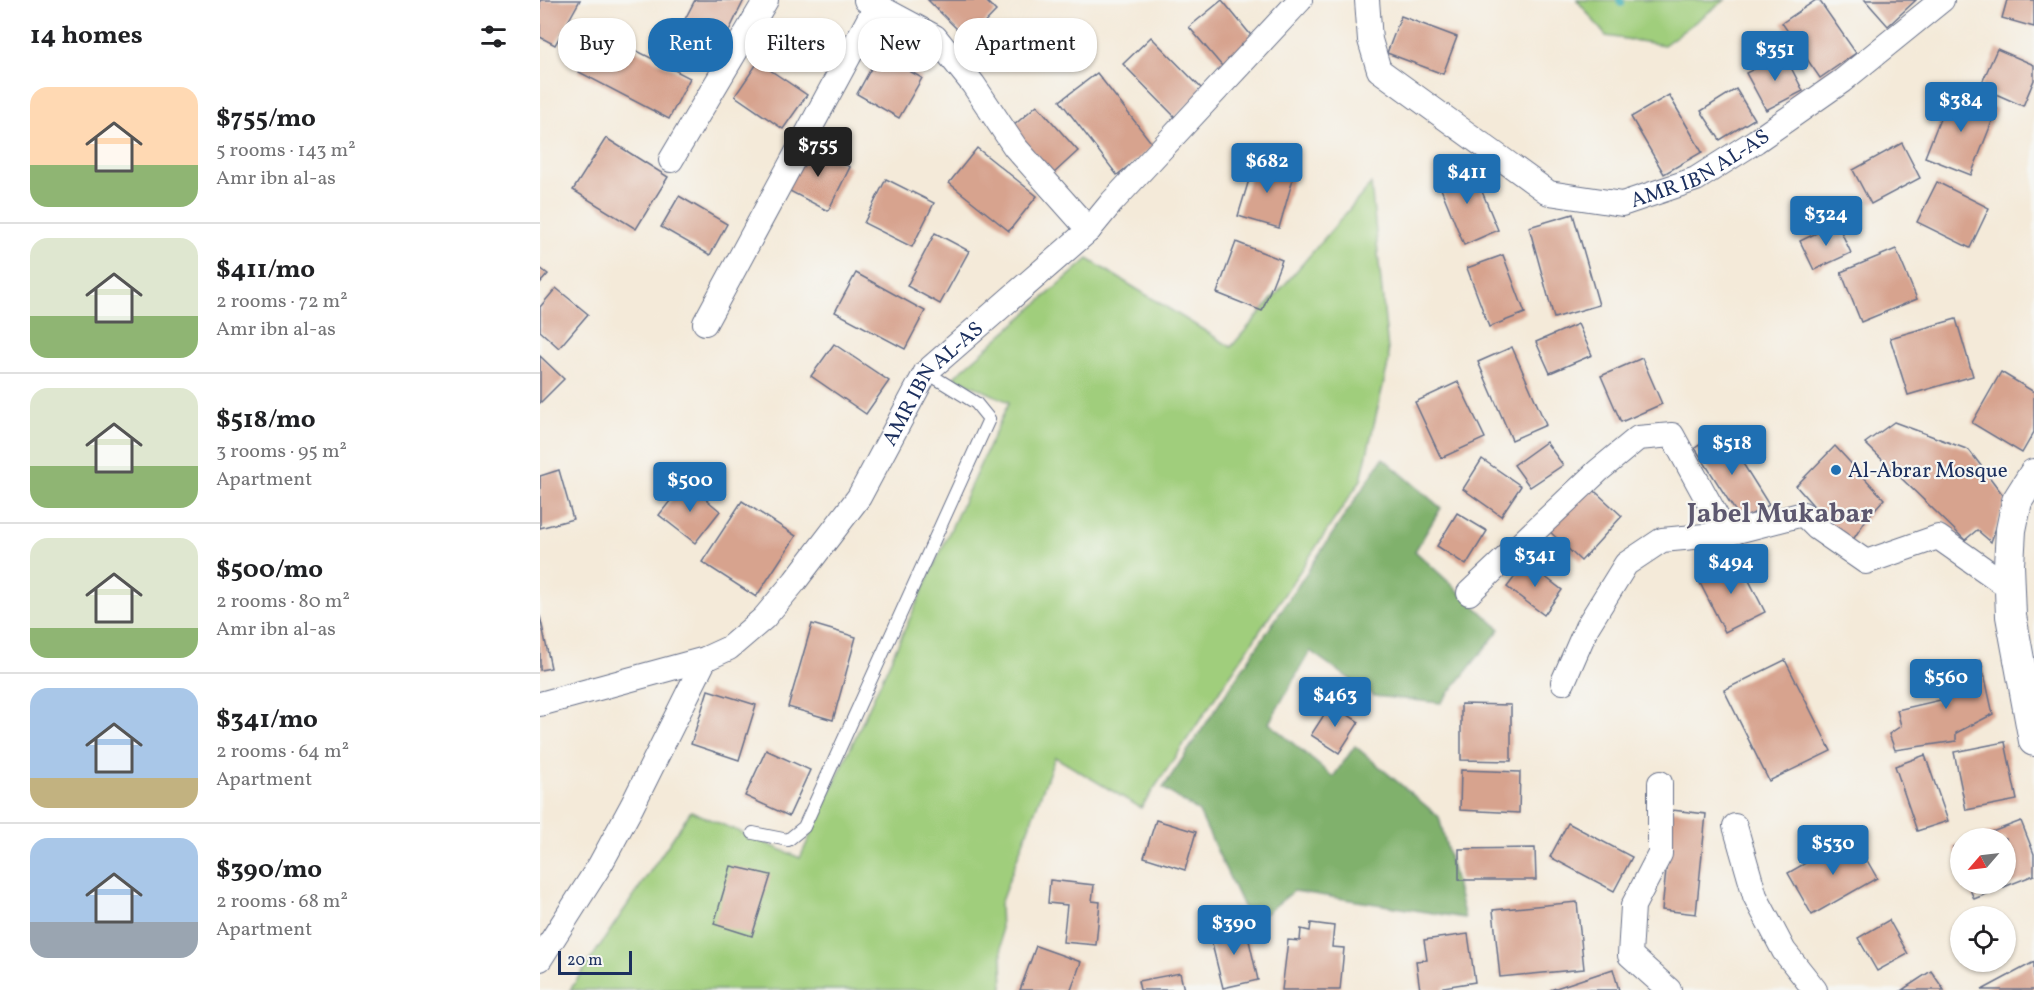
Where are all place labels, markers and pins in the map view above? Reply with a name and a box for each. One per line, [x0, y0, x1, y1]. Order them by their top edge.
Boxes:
pin: $351 [1739, 31, 1811, 82]
pin: $384 [1925, 82, 1997, 133]
pin: $755 [782, 127, 854, 178]
pin: $682 [1231, 143, 1303, 194]
pin: $411 [1431, 154, 1503, 205]
pin: $324 [1790, 196, 1862, 247]
pin: $518 [1696, 425, 1768, 476]
place label: Al-Abrar Mosque [1848, 457, 2008, 486]
pin: $500 [654, 462, 726, 513]
marker: Al-Abrar Mosque [1829, 463, 1843, 477]
pin: $341 [1499, 537, 1571, 588]
pin: $494 [1695, 544, 1767, 595]
pin: $560 [1910, 659, 1982, 710]
pin: $463 [1299, 677, 1371, 728]
pin: $530 [1797, 825, 1869, 876]
pin: $390 [1198, 905, 1270, 956]

